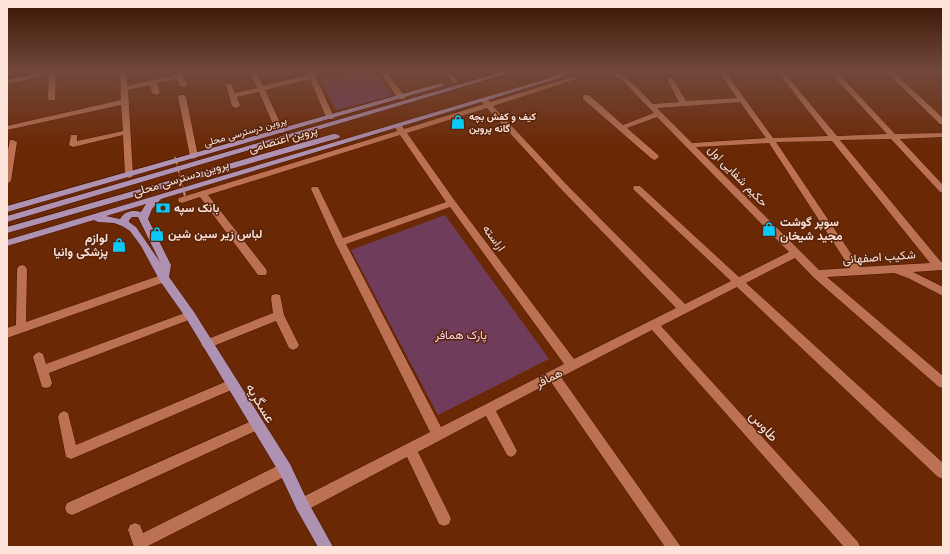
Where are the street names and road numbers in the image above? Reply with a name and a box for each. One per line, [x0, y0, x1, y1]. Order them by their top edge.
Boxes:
street label: پروین درسترسی محلی [202, 112, 288, 150]
street label: پروین اعتصامی [246, 121, 319, 156]
street label: حکیم شفایی اول [704, 141, 772, 210]
street label: پروین دسترسی محلی [131, 155, 231, 200]
street label: اراسته [479, 221, 510, 254]
street label: شکیب اصفهانی [842, 245, 916, 268]
street label: همافر [531, 364, 565, 392]
street label: عسگریه [242, 379, 281, 426]
street label: طاوس [745, 406, 783, 445]

